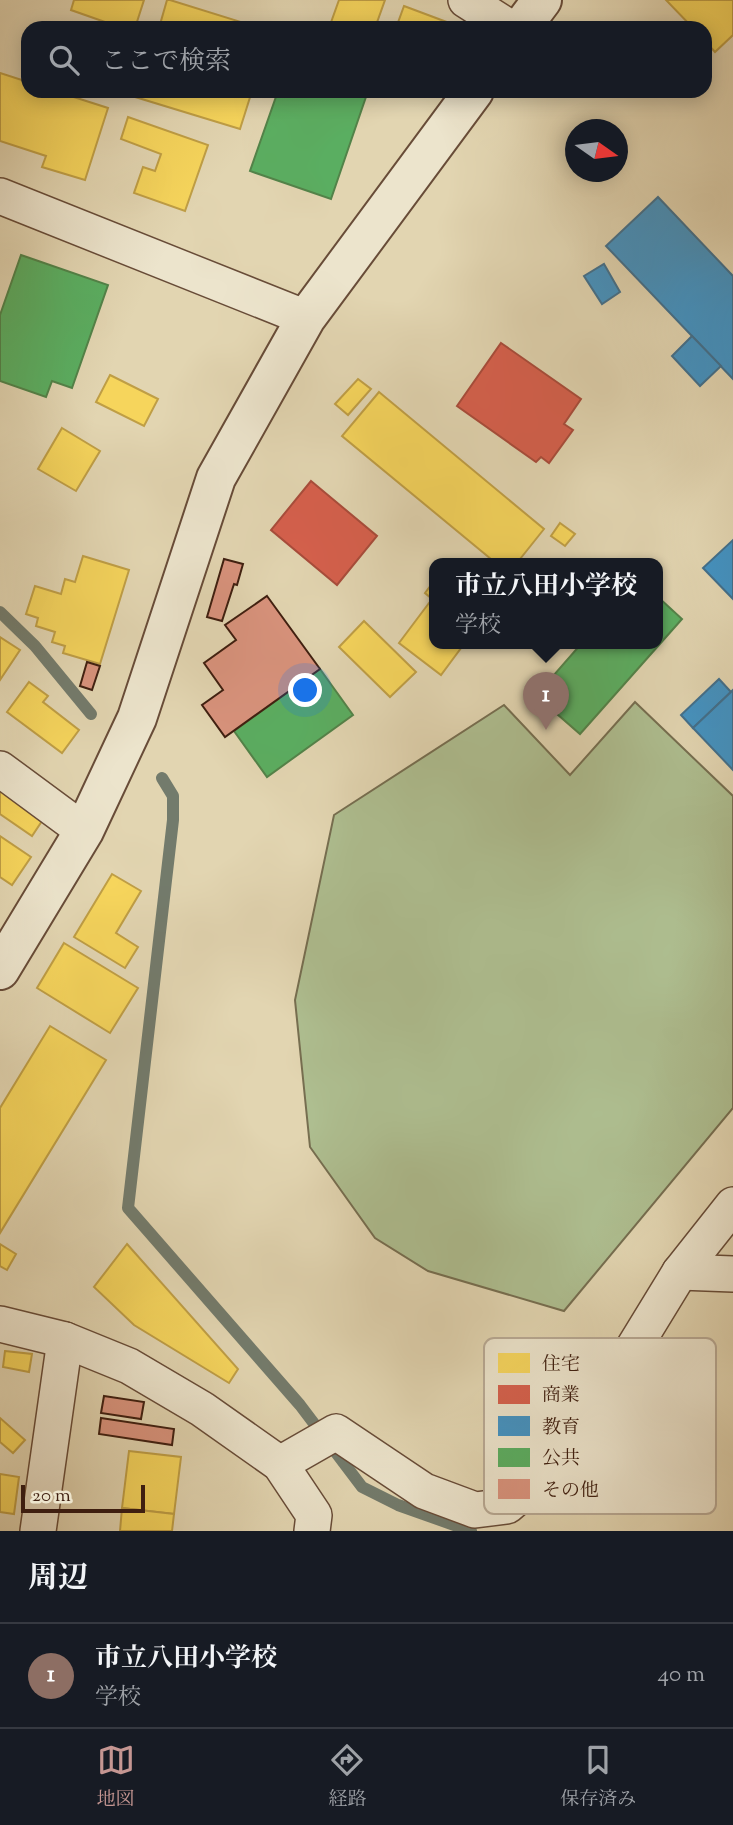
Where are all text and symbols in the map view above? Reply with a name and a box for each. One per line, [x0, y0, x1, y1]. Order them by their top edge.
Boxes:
search box [21, 21, 712, 98]
icon: search [45, 41, 83, 79]
text: ここで検索 [101, 44, 231, 81]
north arrow [565, 119, 628, 182]
popup [429, 558, 663, 649]
text: 市立八田小学校 [455, 569, 637, 606]
text: 学校 [455, 610, 501, 643]
pin: 1 [523, 672, 569, 730]
your location [288, 673, 322, 707]
legend [484, 1338, 716, 1514]
text: 住宅 [542, 1352, 580, 1379]
text: 商業 [542, 1383, 580, 1410]
text: 教育 [542, 1415, 580, 1442]
text: 公共 [542, 1446, 580, 1473]
text: その他 [542, 1478, 599, 1505]
scale bar [21, 1482, 145, 1514]
text: 20 m [32, 1483, 71, 1510]
text: 周辺 [28, 1558, 88, 1601]
text: 市立八田小学校 [95, 1641, 277, 1678]
text: 1 [47, 1659, 55, 1692]
text: 40 m [658, 1659, 705, 1692]
text: 学校 [95, 1682, 141, 1715]
tab: 地図 [97, 1741, 135, 1814]
tab: 経路 [328, 1741, 366, 1814]
tab: 保存済み [560, 1741, 636, 1814]

